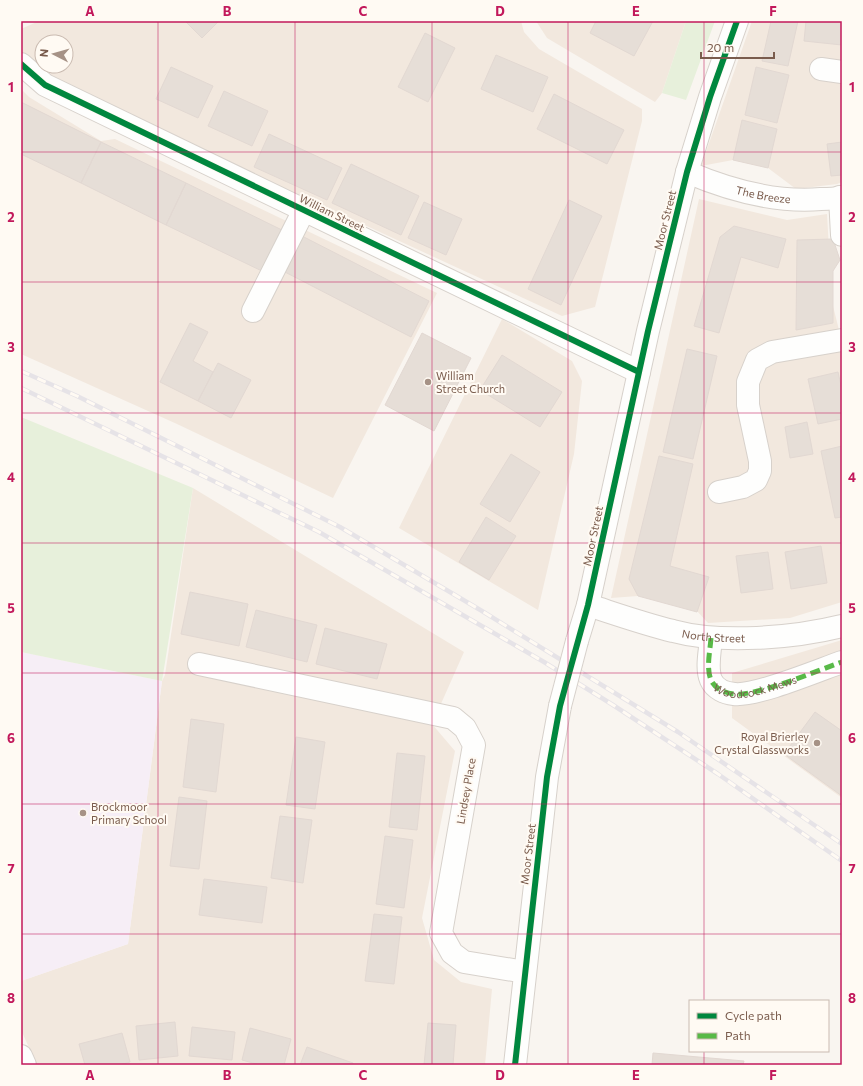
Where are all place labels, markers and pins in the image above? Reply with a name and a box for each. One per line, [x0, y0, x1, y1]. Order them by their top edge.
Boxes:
place label: William Street Church [436, 369, 505, 395]
marker: William Street Church [423, 377, 433, 387]
place label: Royal Brierley Crystal Glassworks [714, 730, 809, 756]
marker: Royal Brierley Crystal Glassworks [812, 738, 822, 748]
place label: Brockmoor Primary School [91, 800, 167, 826]
marker: Brockmoor Primary School [78, 808, 88, 818]

